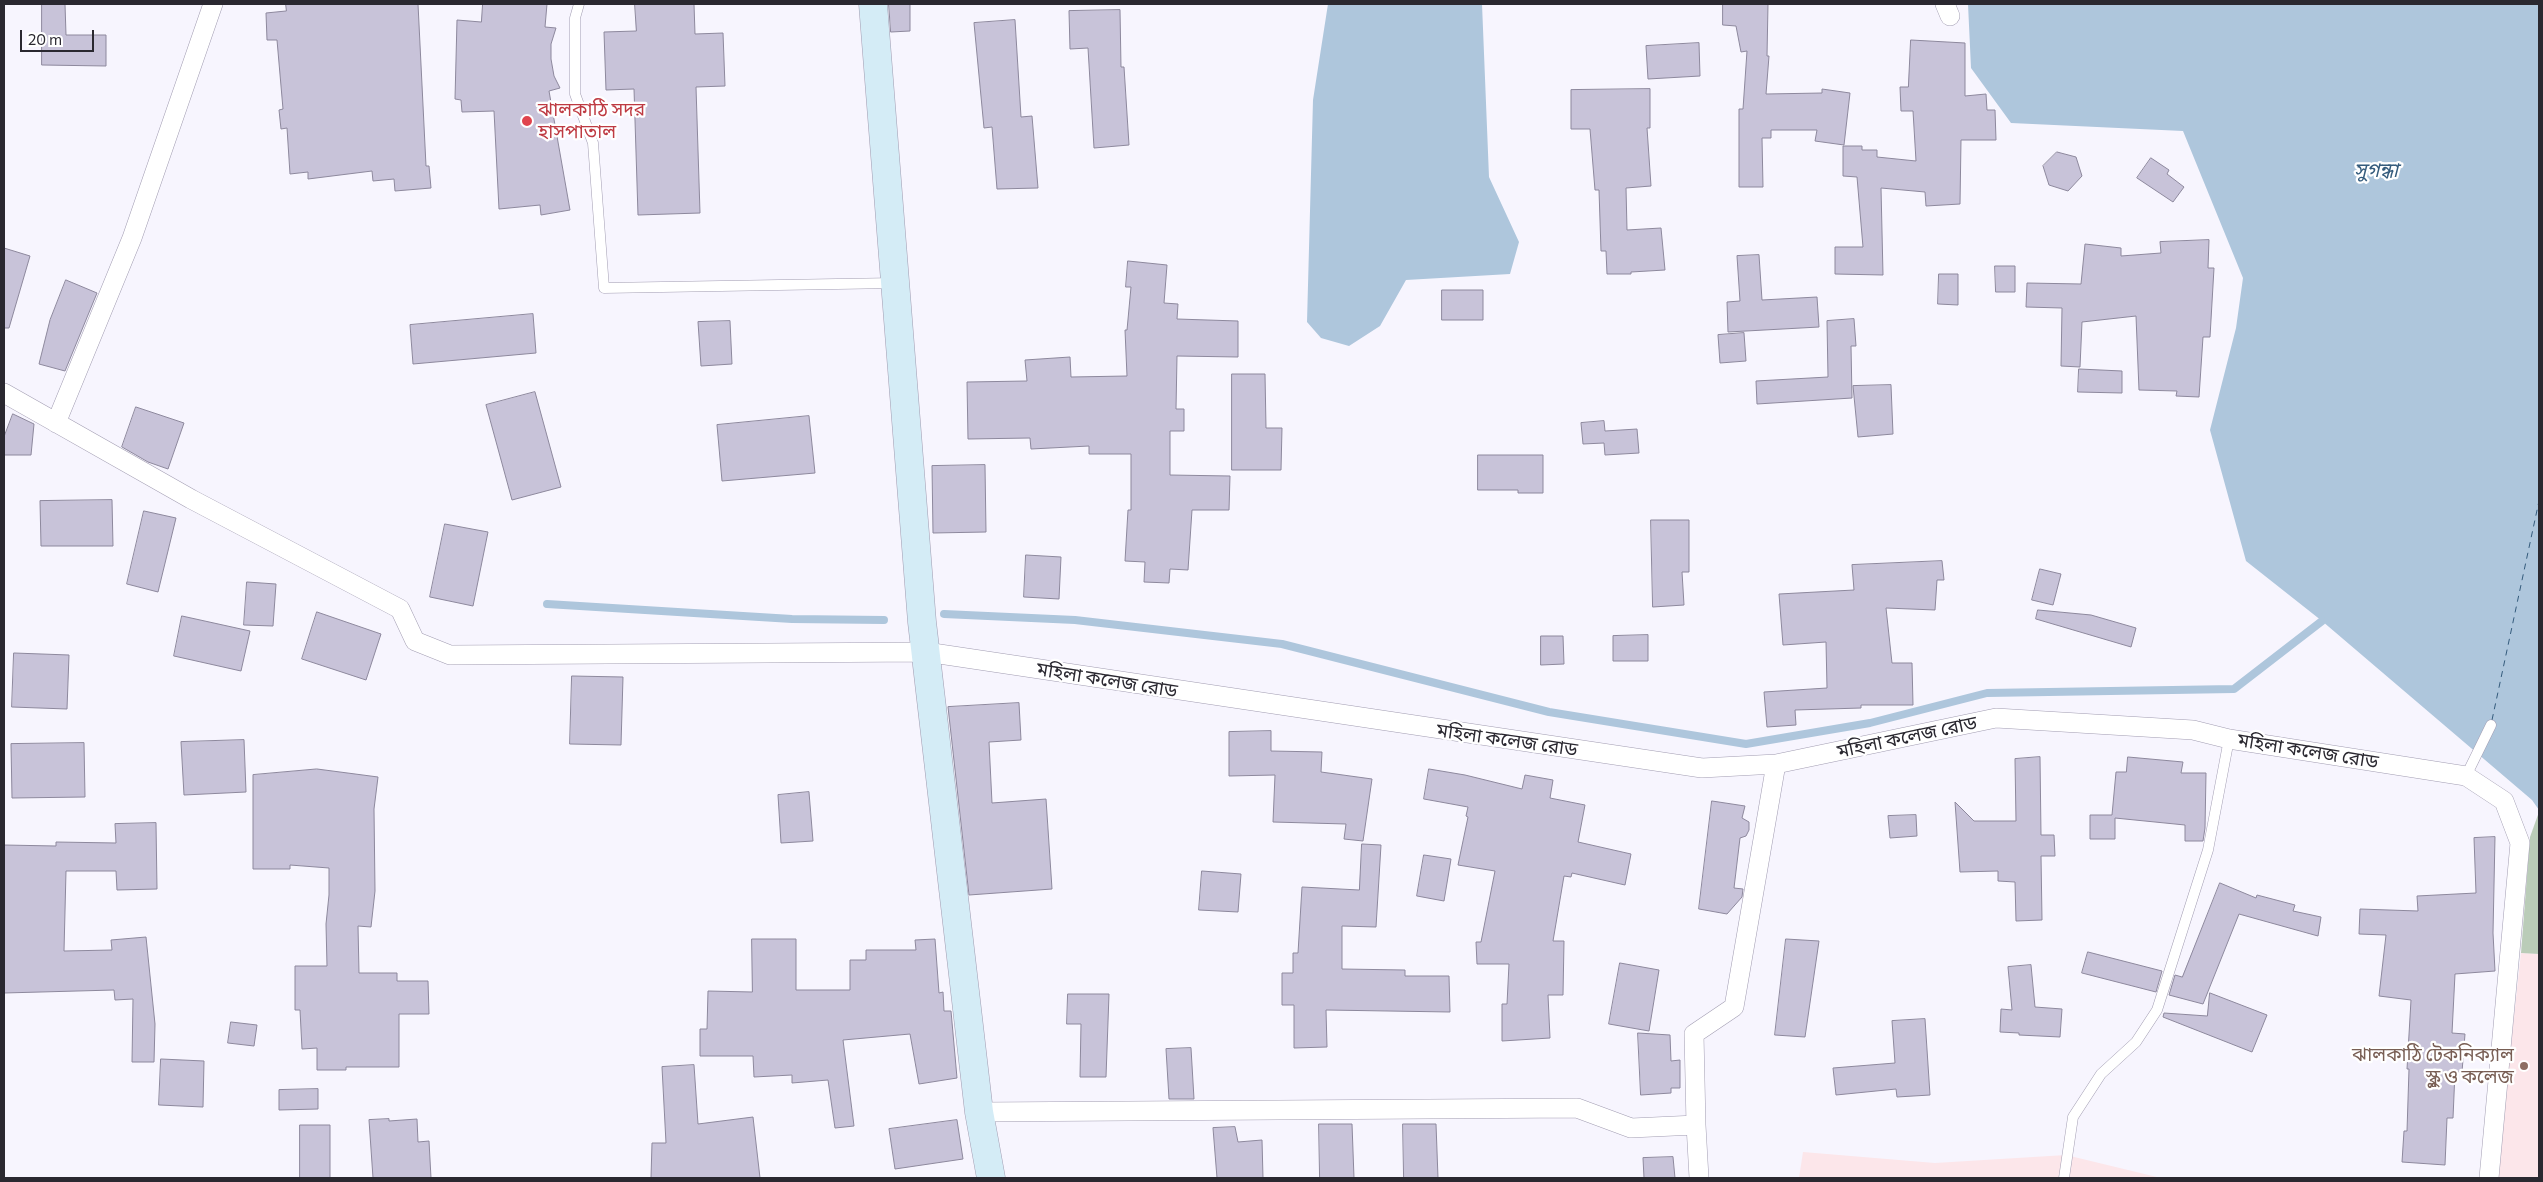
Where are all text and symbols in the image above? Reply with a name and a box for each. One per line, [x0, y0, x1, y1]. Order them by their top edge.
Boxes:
scale bar [22, 20, 96, 52]
text: 20 m [28, 30, 62, 48]
place label: ঝালকাঠি সদর হাসপাতাল [538, 99, 645, 143]
marker: ঝালকাঠি সদর হাসপাতাল [520, 114, 534, 128]
water label: সুগন্ধা [2354, 158, 2398, 182]
street label: মহিলা কলেজ রোড [1035, 658, 1179, 702]
street label: মহিলা কলেজ রোড [1835, 711, 1979, 763]
street label: মহিলা কলেজ রোড [1435, 719, 1579, 761]
street label: মহিলা কলেজ রোড [2236, 729, 2380, 773]
place label: ঝালকাঠি টেকনিক্যাল স্কুল ও কলেজ [2352, 1044, 2514, 1088]
marker: ঝালকাঠি টেকনিক্যাল স্কুল ও কলেজ [2518, 1060, 2530, 1072]

